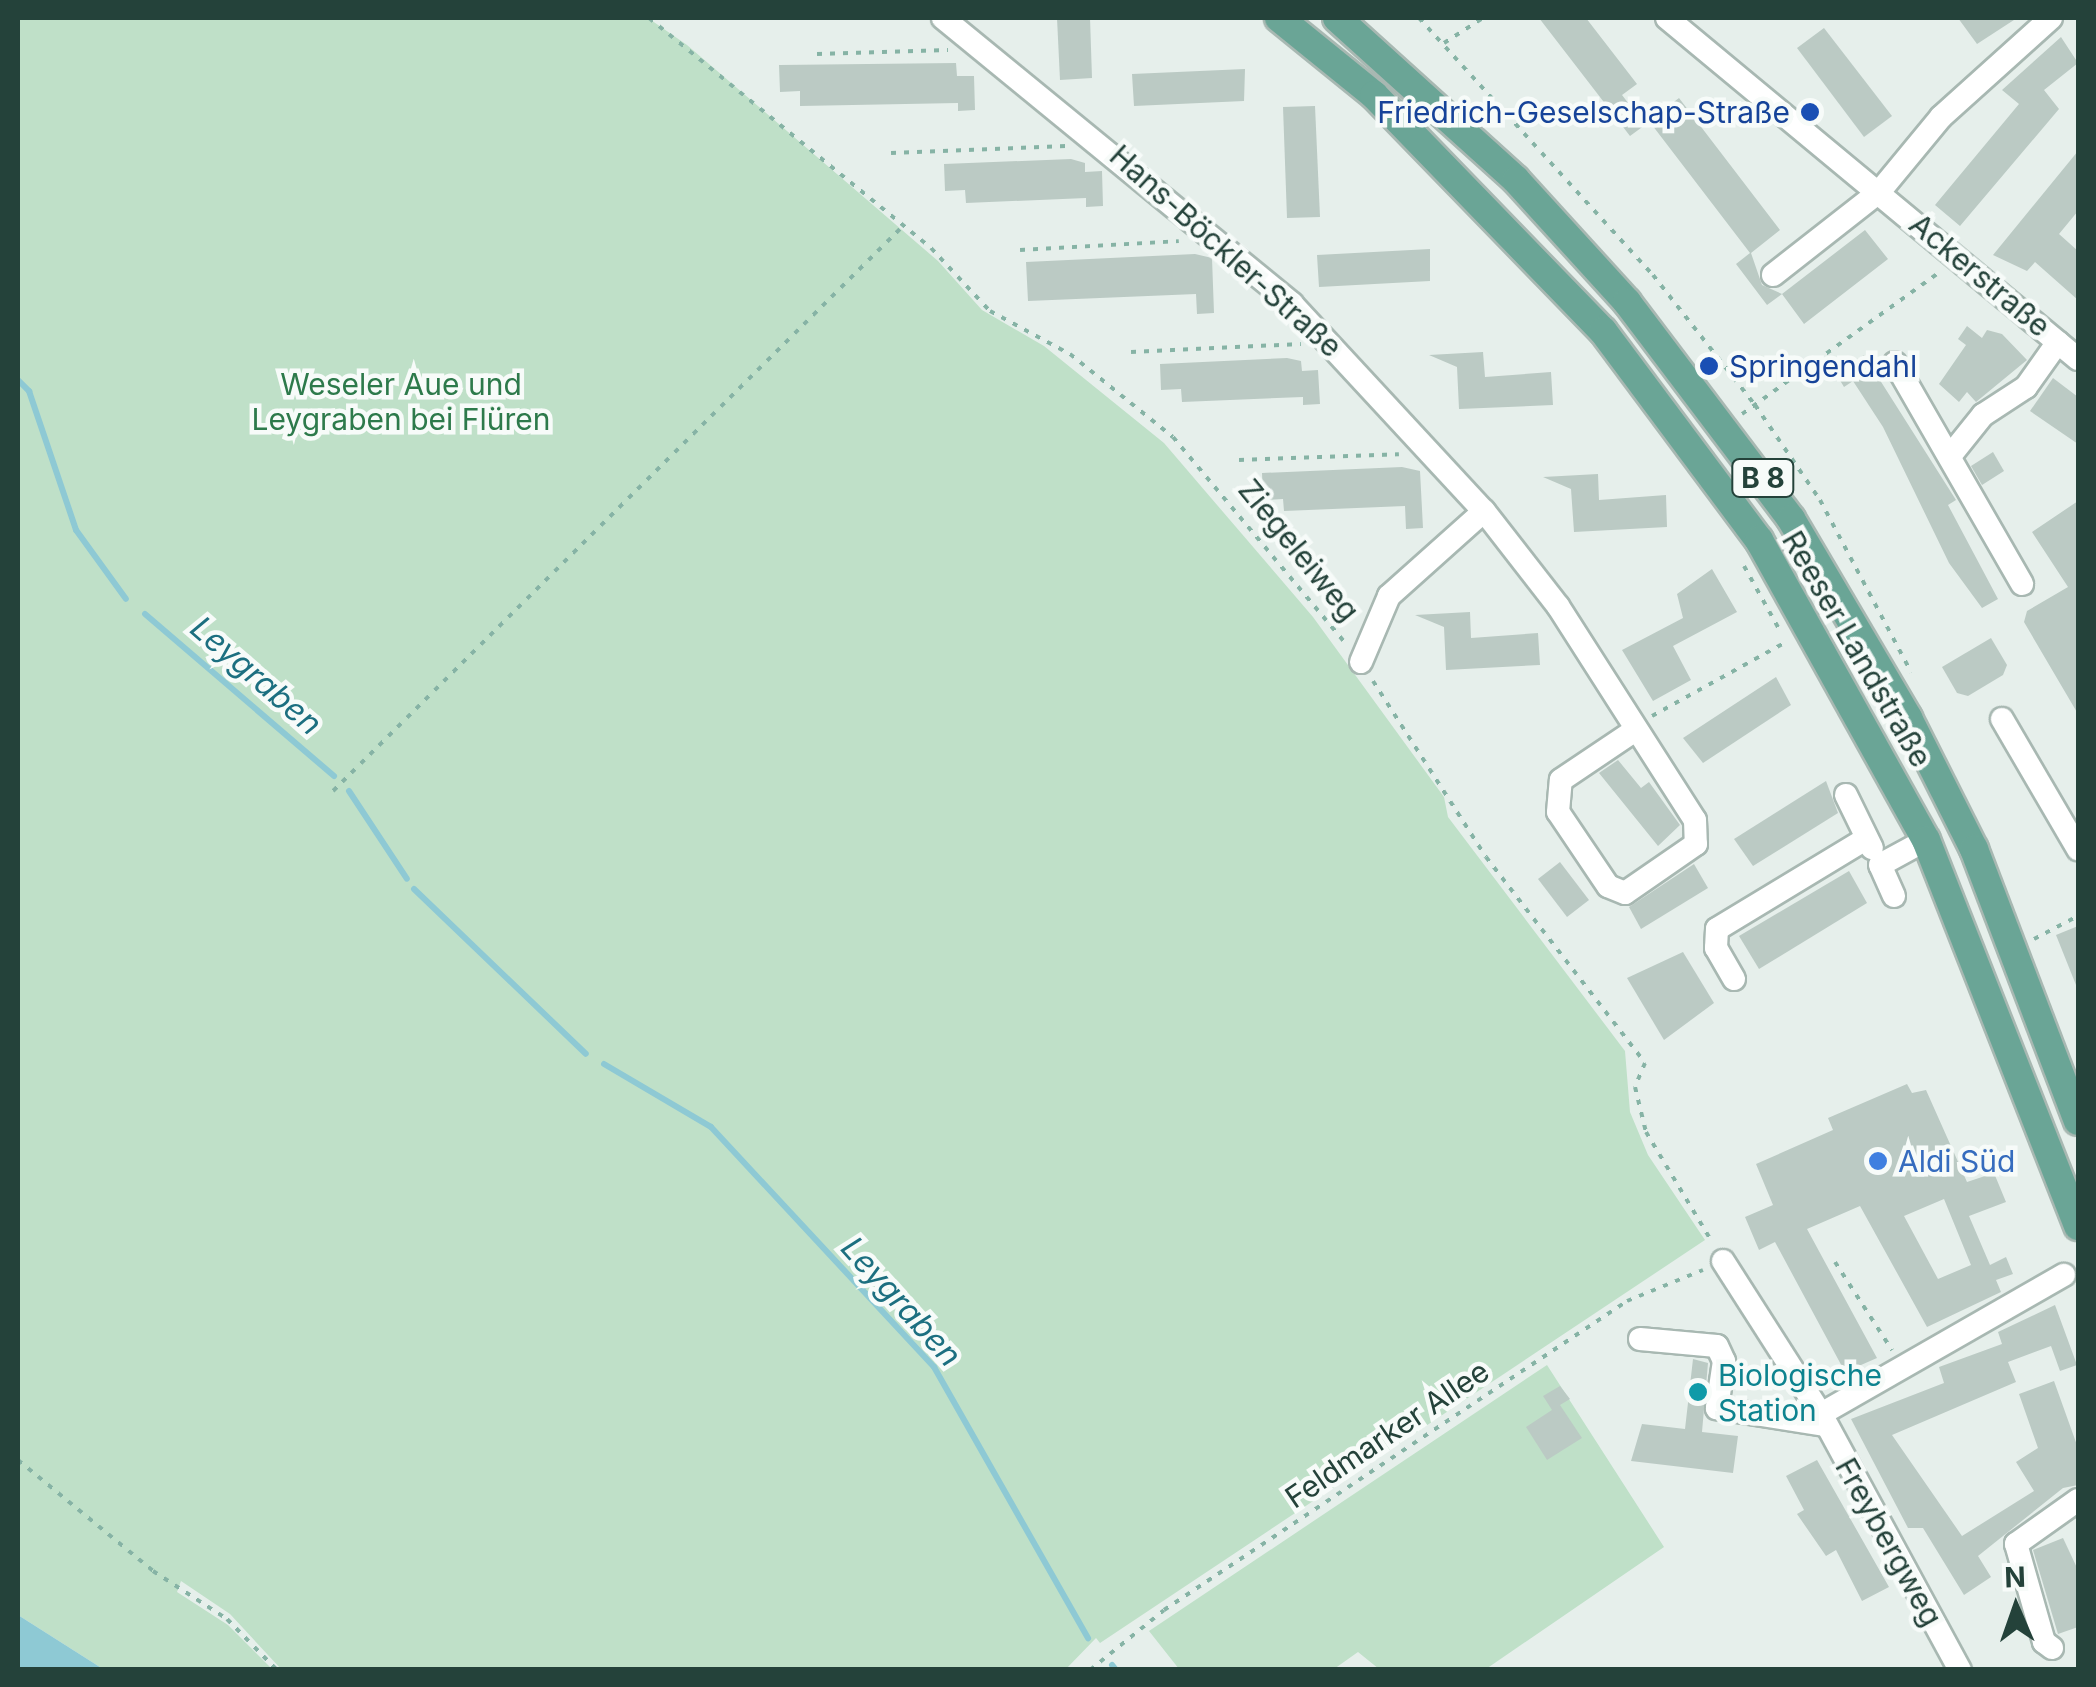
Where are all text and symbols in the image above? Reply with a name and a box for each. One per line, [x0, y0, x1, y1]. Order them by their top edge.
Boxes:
place label: Friedrich-Geselschap-Straße [1377, 94, 1790, 130]
marker: Friedrich-Geselschap-Straße [1799, 101, 1821, 123]
street label: Hans-Böckler-Straße [1103, 137, 1349, 365]
street label: Ackerstraße [1902, 206, 2058, 344]
place label: Springendahl [1729, 348, 1917, 384]
marker: Springendahl [1698, 355, 1720, 377]
park label: Weseler Aue und Leygraben bei Flüren [252, 366, 550, 436]
road number: B 8 [1730, 455, 1796, 501]
street label: Ziegeleiweg [1231, 472, 1367, 628]
street label: Reeser Landstraße [1775, 525, 1939, 773]
water label: Leygraben [183, 609, 329, 743]
place label: Aldi Süd [1898, 1143, 2015, 1179]
marker: Aldi Süd [1867, 1150, 1889, 1172]
water label: Leygraben [833, 1229, 969, 1375]
street label: Feldmarker Allee [1278, 1353, 1496, 1515]
place label: Biologische Station [1718, 1357, 1882, 1428]
marker: Biologische Station [1687, 1381, 1709, 1403]
street label: Freybergweg [1828, 1452, 1950, 1632]
north arrow [1966, 1557, 2066, 1657]
text: N [2004, 1560, 2026, 1594]

